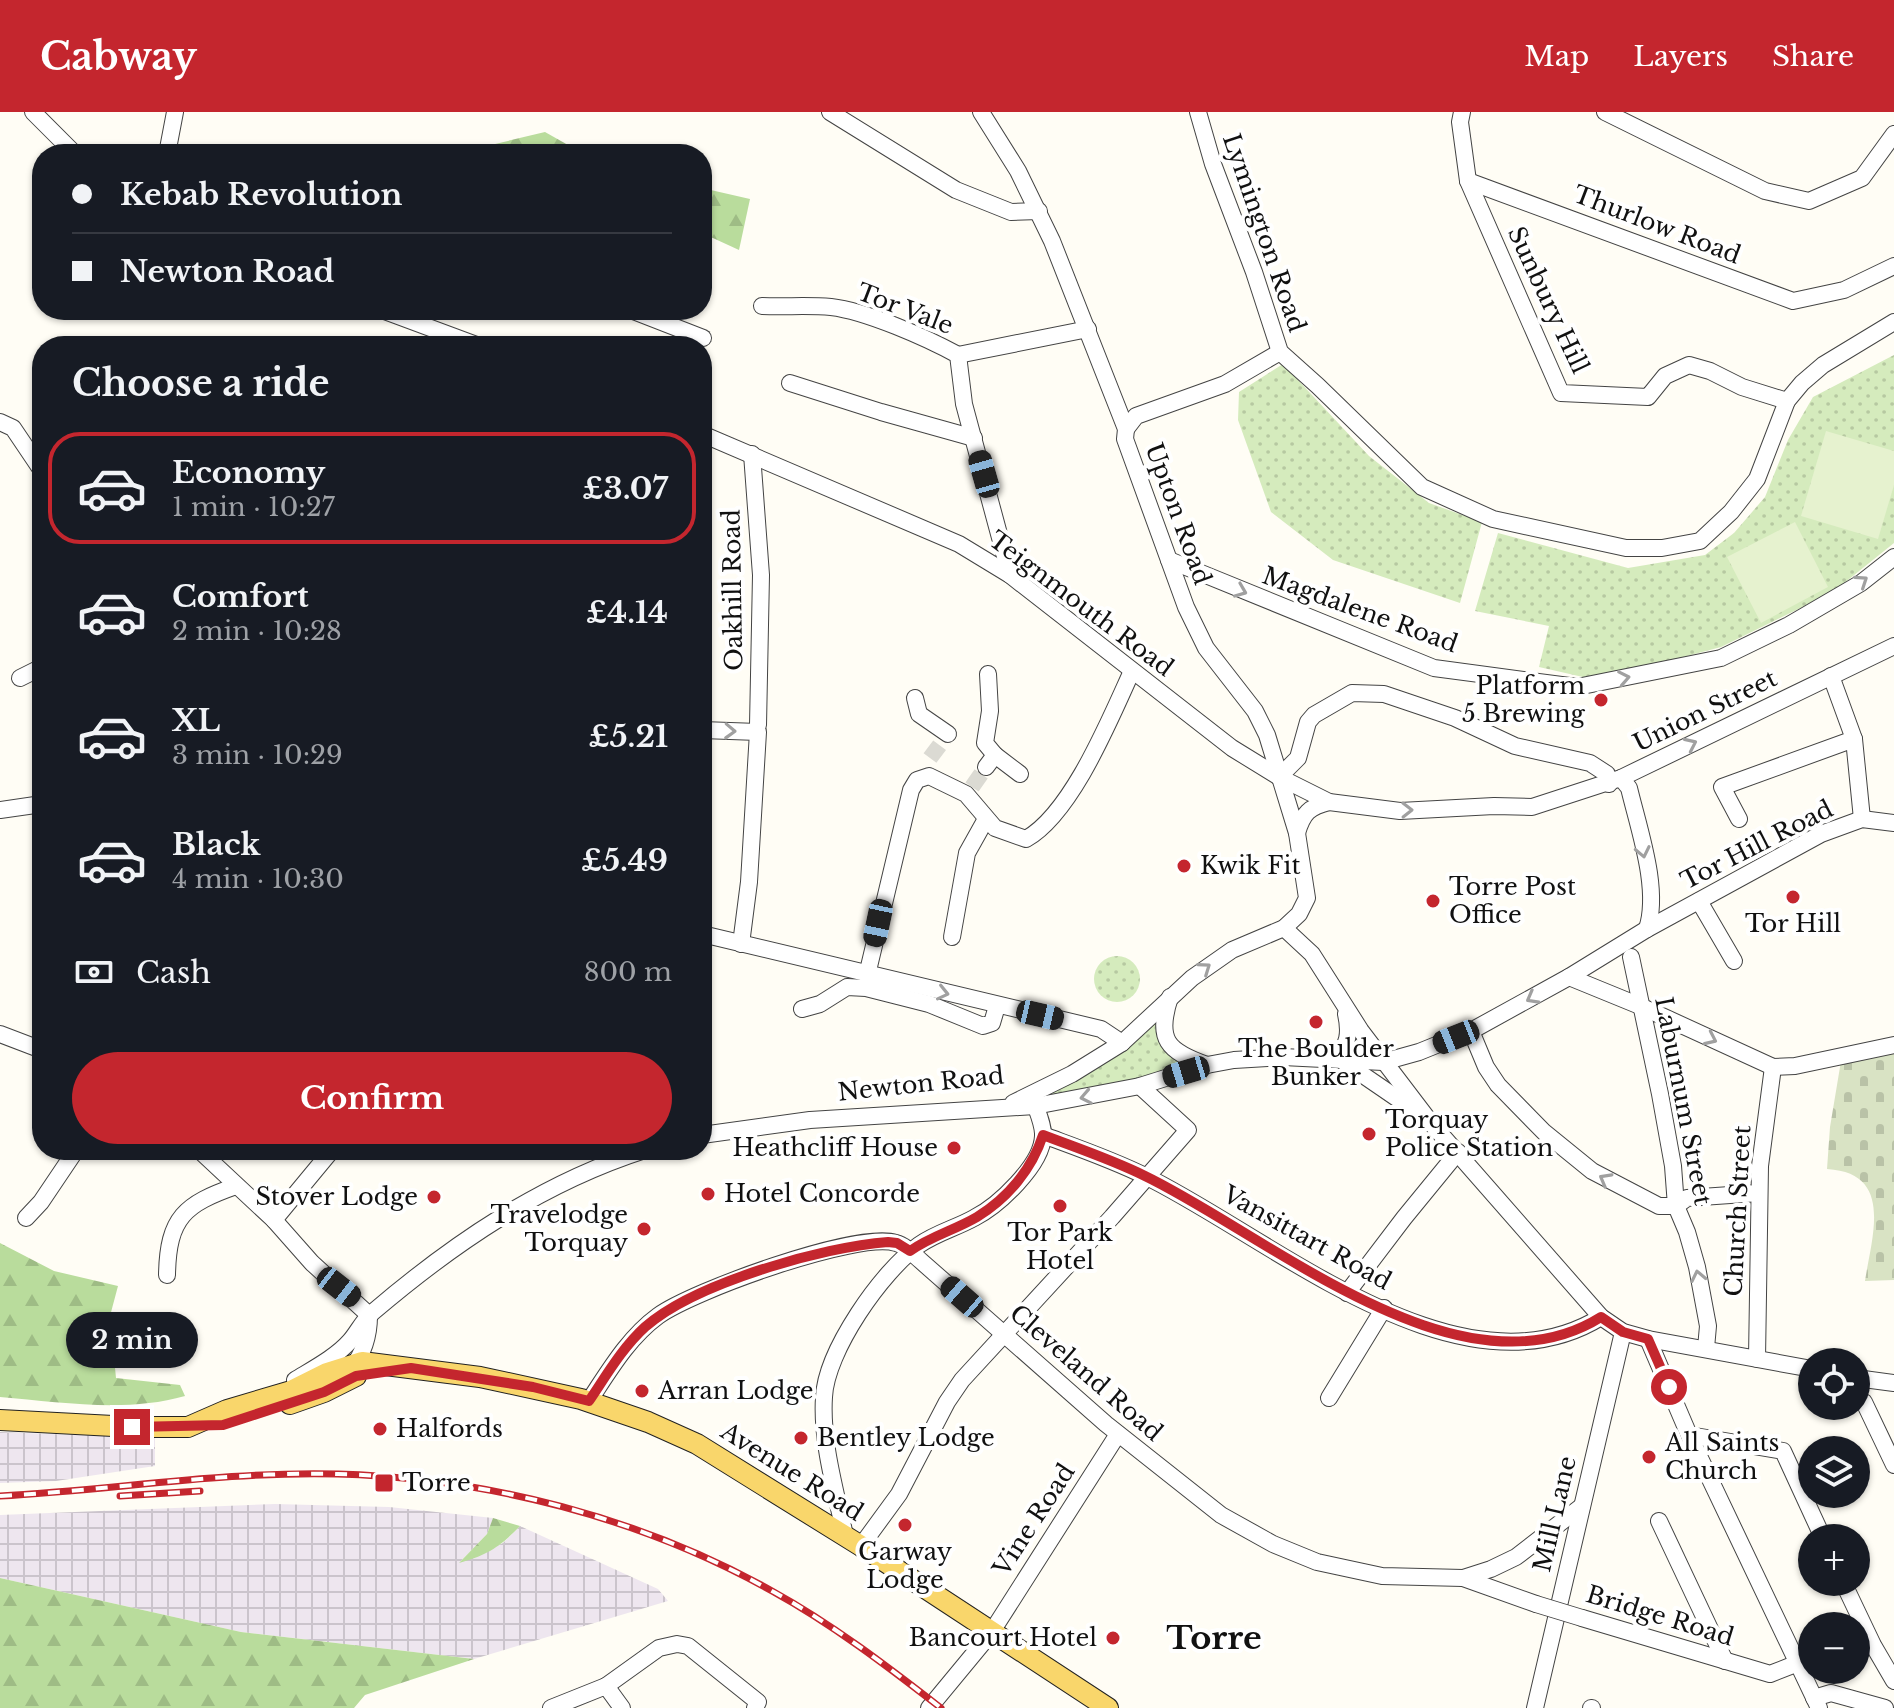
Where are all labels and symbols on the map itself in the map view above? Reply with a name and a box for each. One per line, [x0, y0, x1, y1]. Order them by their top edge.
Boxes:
street label: Lymington Road [1217, 130, 1312, 336]
street label: Thurlow Road [1569, 179, 1745, 270]
street label: Sunbury Hill [1502, 222, 1595, 378]
street label: Tor Vale [853, 277, 957, 340]
street label: Upton Road [1139, 439, 1217, 589]
car [966, 448, 1002, 500]
street label: Oakhill Road [717, 509, 748, 671]
street label: Teignmouth Road [983, 525, 1179, 682]
street label: Magdalene Road [1259, 561, 1462, 658]
one-way arrow [1854, 576, 1868, 591]
one-way arrow [1233, 581, 1247, 598]
street label: Union Street [1628, 663, 1781, 758]
one-way arrow [1617, 670, 1630, 687]
place label: Platform 5 Brewing [1462, 671, 1586, 728]
marker: Platform 5 Brewing [1592, 691, 1610, 709]
one-way arrow [724, 722, 737, 739]
one-way arrow [1682, 738, 1697, 754]
street label: Tor Hill Road [1676, 794, 1838, 895]
one-way arrow [1401, 801, 1413, 819]
one-way arrow [1634, 844, 1651, 858]
place label: Kwik Fit [1200, 851, 1301, 880]
marker: Kwik Fit [1175, 857, 1193, 875]
place label: Torre Post Office [1449, 872, 1576, 929]
marker: Tor Hill [1784, 888, 1802, 906]
marker: Torre Post Office [1424, 892, 1442, 910]
car [861, 897, 895, 949]
place label: Tor Hill [1745, 909, 1841, 938]
one-way arrow [1197, 963, 1211, 978]
one-way arrow [935, 983, 949, 1000]
one-way arrow [1526, 989, 1540, 1004]
street label: Laburnum Street [1649, 994, 1718, 1207]
car [1014, 998, 1066, 1032]
marker: The Boulder Bunker [1307, 1013, 1325, 1031]
car [1429, 1017, 1483, 1057]
one-way arrow [1703, 1029, 1717, 1045]
place label: The Boulder Bunker [1238, 1034, 1394, 1091]
car [1160, 1054, 1212, 1090]
street label: Newton Road [836, 1060, 1005, 1107]
one-way arrow [1080, 1087, 1093, 1104]
place label: Torquay Police Station [1385, 1105, 1553, 1162]
marker: Torquay Police Station [1360, 1125, 1378, 1143]
street label: Church Street [1719, 1125, 1756, 1297]
place label: Heathcliff House [733, 1133, 938, 1162]
marker: Heathcliff House [945, 1139, 963, 1157]
one-way arrow [1599, 1173, 1613, 1188]
place label: Hotel Concorde [724, 1179, 920, 1208]
street label: Vansittart Road [1217, 1179, 1397, 1296]
place label: Stover Lodge [255, 1182, 418, 1211]
marker: Hotel Concorde [699, 1185, 717, 1203]
marker: Stover Lodge [425, 1188, 443, 1206]
marker: Tor Park Hotel [1051, 1197, 1069, 1215]
place label: Travelodge Torquay [491, 1200, 629, 1257]
place label: Tor Park Hotel [1007, 1218, 1113, 1275]
marker: Travelodge Torquay [635, 1220, 653, 1238]
car [313, 1263, 365, 1311]
one-way arrow [1691, 1269, 1708, 1283]
car [936, 1272, 988, 1322]
street label: Cleveland Road [1004, 1298, 1169, 1447]
callout: 2 min [66, 1311, 198, 1367]
route start [1651, 1369, 1687, 1405]
place label: Arran Lodge [657, 1376, 814, 1405]
marker: Arran Lodge [633, 1382, 651, 1400]
route end [114, 1409, 150, 1445]
place label: Halfords [396, 1414, 503, 1443]
street label: Avenue Road [715, 1416, 869, 1527]
marker: Halfords [371, 1420, 389, 1438]
place label: Bentley Lodge [817, 1423, 995, 1452]
place label: All Saints Church [1664, 1428, 1779, 1485]
marker: Bentley Lodge [792, 1429, 810, 1447]
marker: All Saints Church [1640, 1448, 1658, 1466]
street label: Mill Lane [1527, 1453, 1582, 1575]
street label: Vine Road [986, 1458, 1081, 1582]
place label: Torre [402, 1468, 471, 1497]
marker: Torre [373, 1472, 395, 1494]
marker: Garway Lodge [896, 1516, 914, 1534]
place label: Garway Lodge [858, 1537, 953, 1594]
street label: Bridge Road [1583, 1579, 1738, 1652]
district label: Torre [1166, 1618, 1262, 1658]
place label: Bancourt Hotel [909, 1623, 1097, 1652]
marker: Bancourt Hotel [1104, 1629, 1122, 1647]

